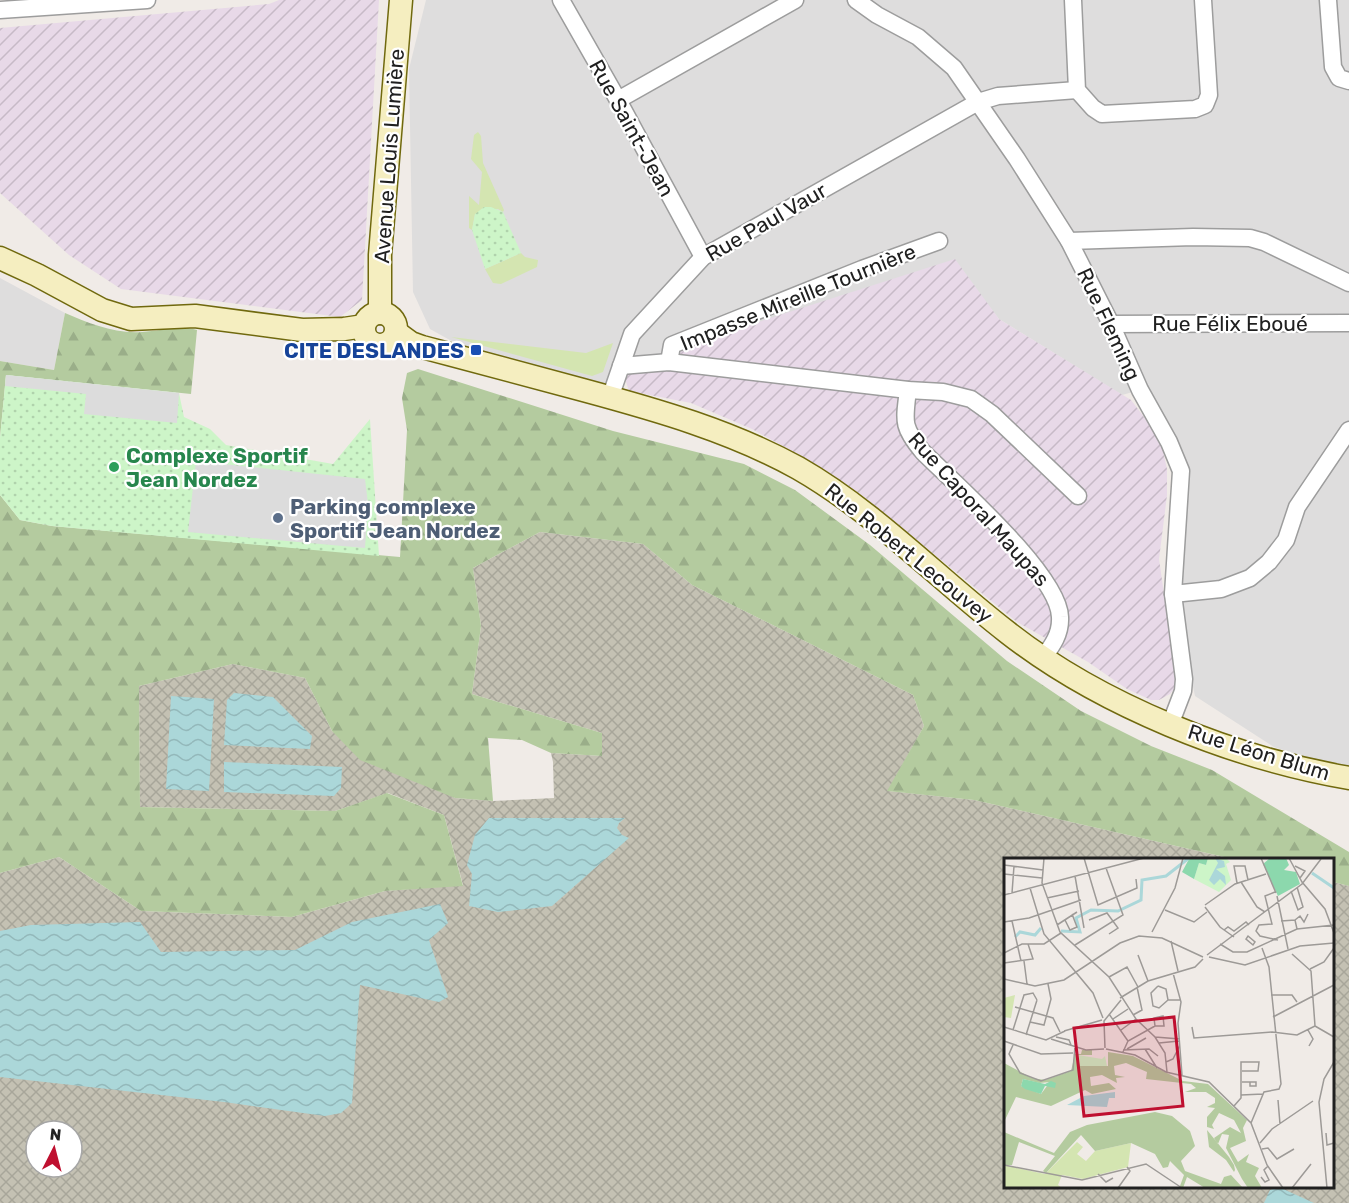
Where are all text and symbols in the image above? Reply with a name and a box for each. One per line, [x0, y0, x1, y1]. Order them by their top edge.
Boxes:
street label: Avenue Louis Lumière [369, 48, 409, 264]
street label: Rue Saint-Jean [584, 55, 680, 201]
street label: Rue Paul Vaur [701, 177, 831, 267]
street label: Impasse Mireille Tournière [677, 238, 919, 356]
street label: Rue Fleming [1072, 264, 1146, 384]
street label: Rue Félix Eboué [1152, 311, 1308, 336]
place label: CITE DESLANDES [284, 338, 464, 363]
marker: CITE DESLANDES [469, 343, 483, 357]
street label: Rue Caporal Maupas [903, 427, 1055, 591]
place label: Complexe Sportif Jean Nordez [126, 443, 308, 492]
marker: Complexe Sportif Jean Nordez [107, 460, 121, 474]
street label: Rue Robert Lecouvey [820, 478, 998, 629]
place label: Parking complexe Sportif Jean Nordez [290, 494, 500, 543]
marker: Parking complexe Sportif Jean Nordez [271, 511, 285, 525]
street label: Rue Léon Blum [1185, 719, 1333, 785]
inset map [1004, 858, 1334, 1188]
north arrow [24, 1119, 84, 1179]
text: N [49, 1125, 62, 1145]

